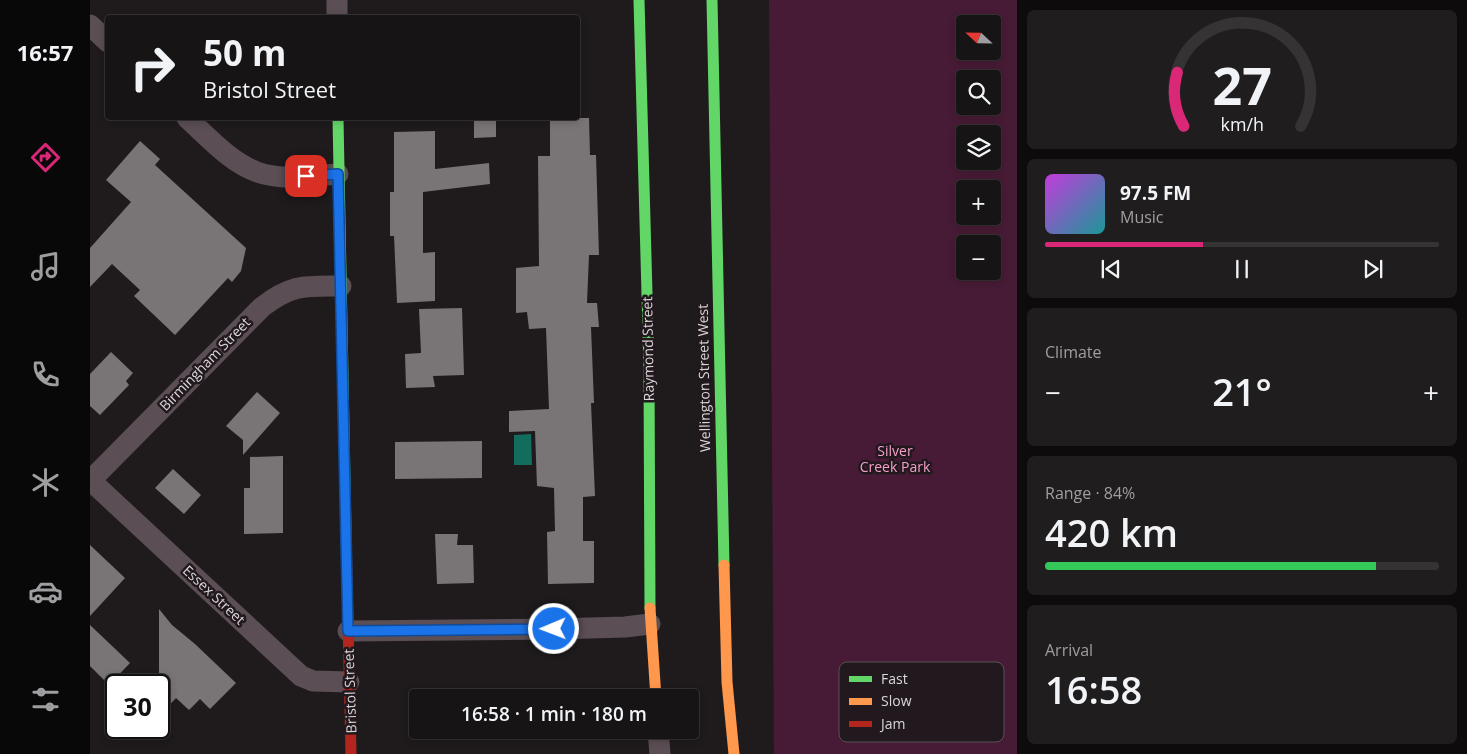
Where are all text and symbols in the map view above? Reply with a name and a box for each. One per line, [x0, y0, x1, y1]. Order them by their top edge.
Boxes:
north arrow [956, 15, 1001, 60]
map controls [956, 15, 1001, 280]
text: 50 m [203, 29, 286, 76]
icon: right [120, 35, 185, 100]
text: 16:57 [17, 37, 73, 67]
text: 27 [1212, 49, 1272, 120]
button: search [956, 70, 1001, 115]
text: Bristol Street [203, 74, 336, 104]
text: km/h [1220, 112, 1264, 136]
button: layers [956, 125, 1001, 170]
icon: directions [28, 140, 63, 175]
pin [285, 155, 327, 197]
icon: arrive [292, 162, 320, 190]
button: + [956, 180, 1001, 225]
text: 97.5 FM [1120, 180, 1191, 206]
text: Music [1120, 206, 1164, 228]
button: − [956, 235, 1001, 280]
icon: music [28, 249, 63, 284]
icon: previous [1097, 255, 1125, 283]
icon: pause [1228, 255, 1256, 283]
icon: next [1359, 255, 1387, 283]
street label: Raymond Street [637, 296, 658, 402]
street label: Wellington Street West [693, 304, 714, 452]
street label: Birmingham Street [155, 313, 254, 415]
text: Climate [1045, 341, 1102, 363]
icon: phone [28, 357, 63, 392]
text: 21° [1212, 365, 1272, 417]
text: − [1045, 373, 1061, 411]
text: + [1423, 373, 1439, 411]
park label: Silver Creek Park [860, 441, 931, 476]
icon: climate [28, 465, 63, 500]
text: Range · 84% [1045, 482, 1135, 504]
text: 420 km [1045, 506, 1178, 558]
street label: Essex Street [179, 561, 250, 629]
icon: car [28, 574, 63, 609]
position arrow [527, 602, 579, 654]
text: Arrival [1045, 639, 1093, 661]
street label: Bristol Street [339, 648, 360, 734]
legend [839, 662, 1004, 742]
text: 16:58 [1045, 663, 1142, 715]
text: Fast [881, 669, 908, 688]
speed limit sign: 30 [105, 674, 170, 739]
icon: filters [28, 682, 63, 717]
text: Slow [881, 691, 912, 710]
text: 16:58 · 1 min · 180 m [461, 701, 647, 727]
text: Jam [879, 714, 906, 733]

